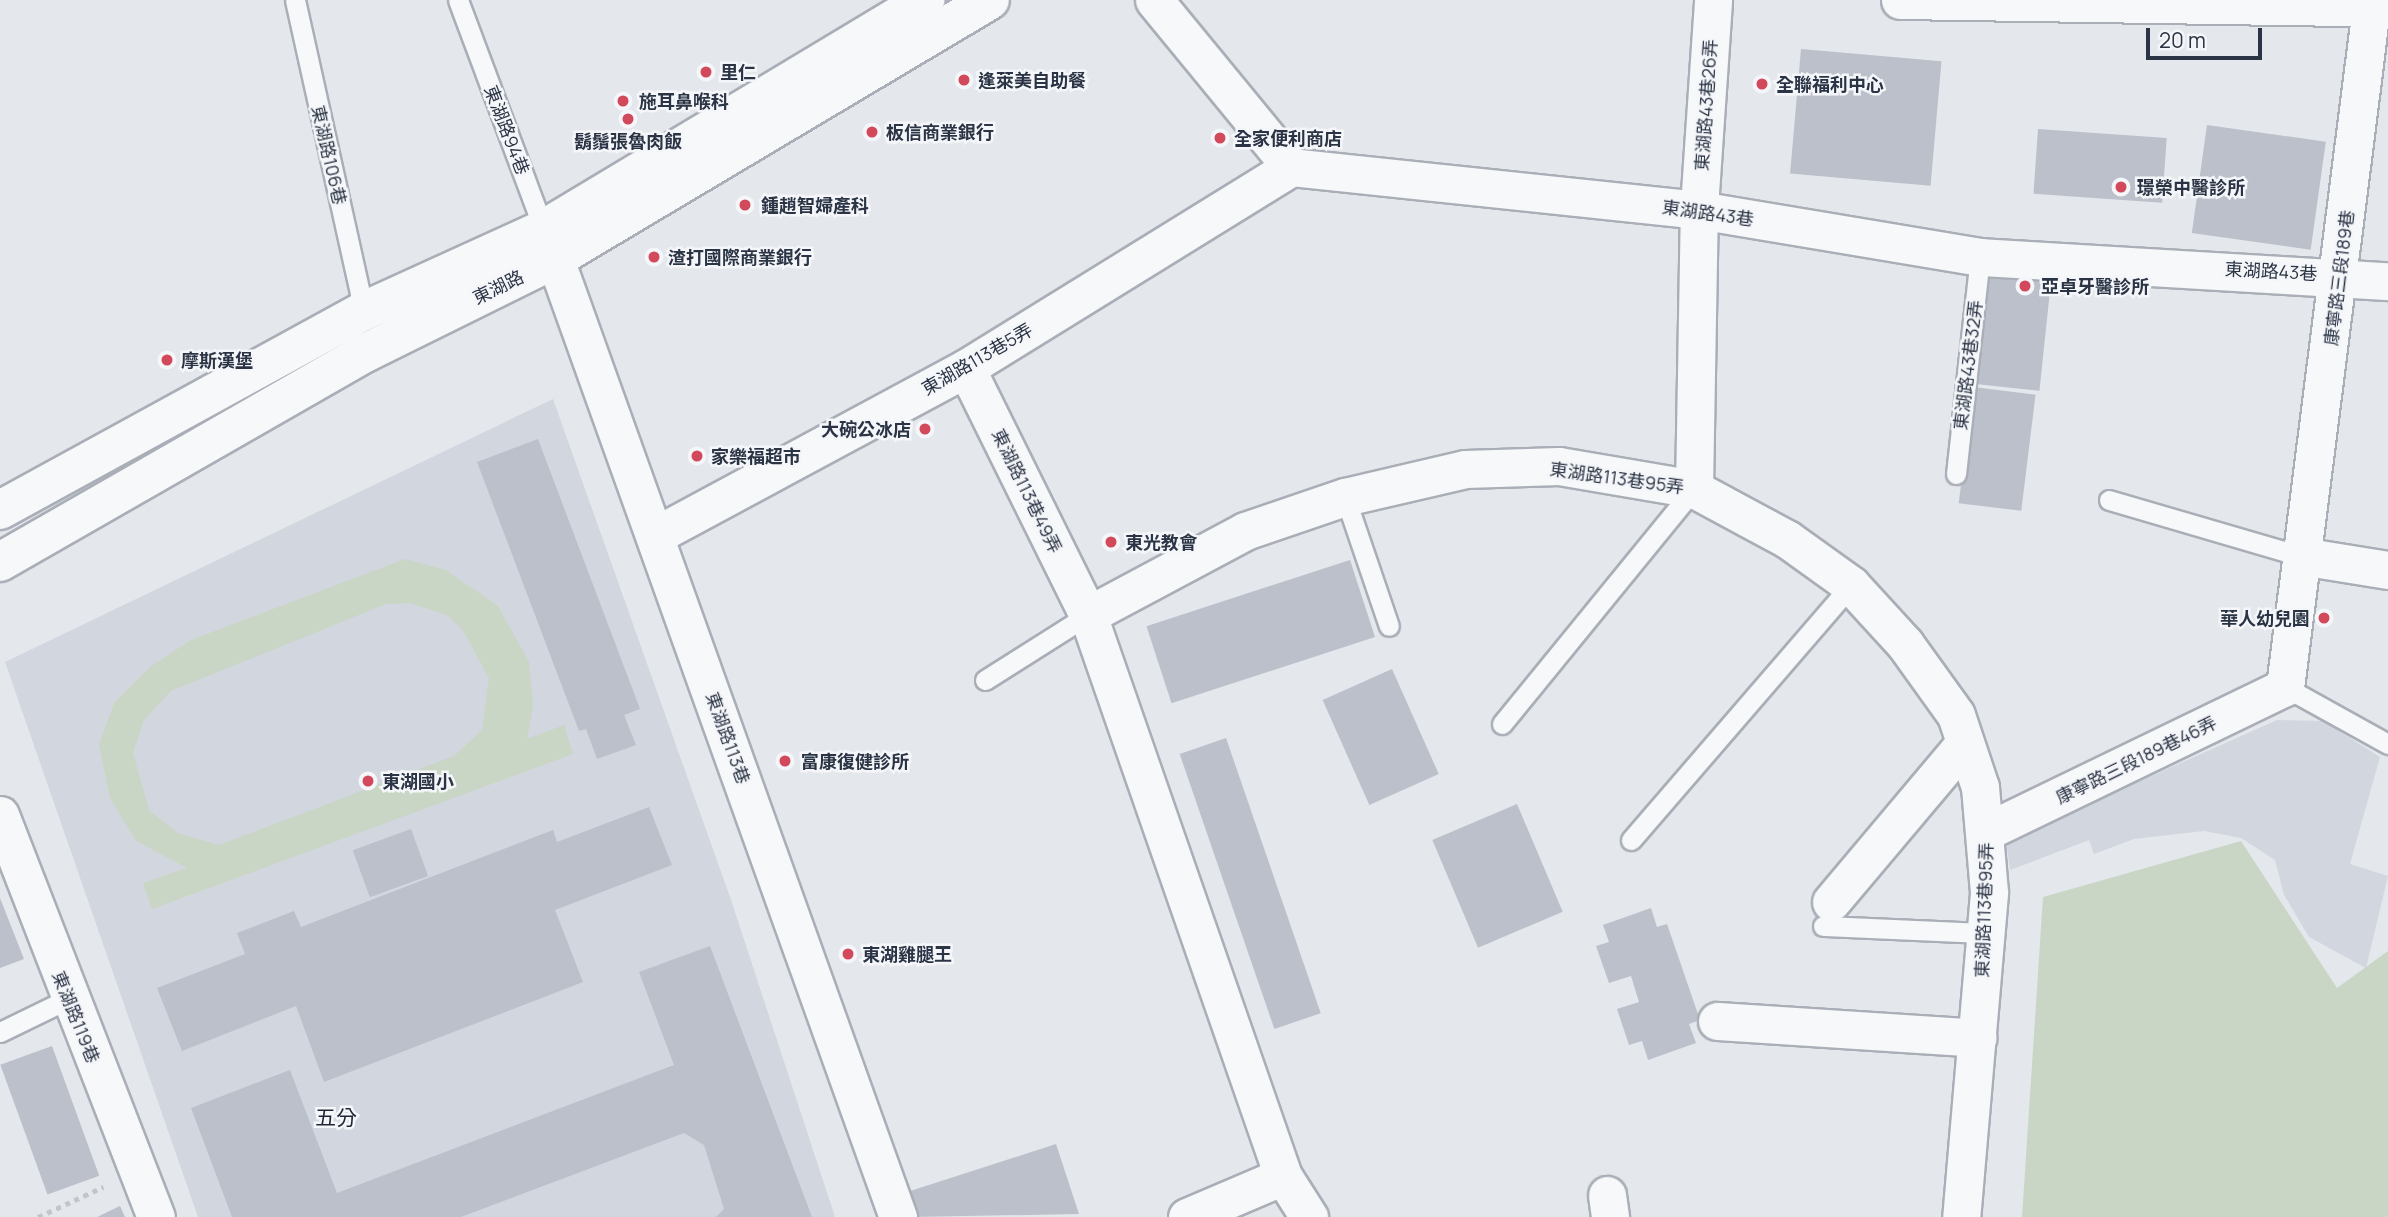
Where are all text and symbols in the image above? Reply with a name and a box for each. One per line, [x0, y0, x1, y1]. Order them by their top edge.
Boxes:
scale bar [2150, 14, 2266, 58]
text: 20 m [2159, 26, 2206, 54]
street label: 東湖路43巷26弄 [1691, 38, 1721, 172]
place label: 里仁 [720, 61, 756, 83]
marker: 里仁 [698, 64, 714, 80]
place label: 逢萊美自助餐 [978, 69, 1086, 91]
marker: 逢萊美自助餐 [956, 72, 972, 88]
place label: 全聯福利中心 [1776, 73, 1884, 95]
marker: 全聯福利中心 [1754, 76, 1770, 92]
street label: 東湖路94巷 [480, 82, 534, 178]
place label: 施耳鼻喉科 [639, 90, 729, 112]
marker: 施耳鼻喉科 [613, 91, 633, 111]
street label: 東湖路106巷 [307, 103, 351, 207]
marker: 鬍鬚張魯肉飯 [620, 111, 636, 127]
place label: 板信商業銀行 [886, 121, 994, 143]
marker: 板信商業銀行 [864, 124, 880, 140]
place label: 全家便利商店 [1234, 127, 1342, 149]
place label: 鬍鬚張魯肉飯 [574, 130, 682, 152]
marker: 全家便利商店 [1212, 130, 1228, 146]
place label: 璟榮中醫診所 [2137, 176, 2245, 198]
marker: 璟榮中醫診所 [2111, 177, 2131, 197]
place label: 鍾趙智婦產科 [761, 194, 869, 216]
marker: 鍾趙智婦產科 [735, 195, 755, 215]
street label: 東湖路43巷 [1661, 196, 1755, 230]
street label: 康寧路三段189巷 [2320, 209, 2358, 347]
place label: 渣打國際商業銀行 [668, 246, 812, 268]
marker: 渣打國際商業銀行 [646, 249, 662, 265]
street label: 東湖路43巷 [2224, 258, 2318, 284]
street label: 東湖路 [469, 265, 527, 309]
place label: 亞卓牙醫診所 [2041, 275, 2149, 297]
marker: 亞卓牙醫診所 [2015, 276, 2035, 296]
street label: 東湖路43巷32弄 [1949, 299, 1987, 431]
street label: 東湖路113巷5弄 [918, 319, 1036, 399]
place label: 摩斯漢堡 [181, 349, 253, 371]
marker: 摩斯漢堡 [159, 352, 175, 368]
place label: 大碗公冰店 [821, 418, 911, 440]
marker: 大碗公冰店 [917, 421, 933, 437]
street label: 東湖路113巷49弄 [988, 425, 1066, 557]
place label: 家樂福超市 [711, 445, 801, 467]
marker: 家樂福超市 [689, 448, 705, 464]
street label: 東湖路113巷95弄 [1548, 458, 1686, 498]
place label: 東光教會 [1125, 531, 1197, 553]
marker: 東光教會 [1103, 534, 1119, 550]
place label: 華人幼兒園 [2220, 607, 2310, 629]
marker: 華人幼兒園 [2316, 610, 2332, 626]
street label: 東湖路113巷 [701, 689, 755, 787]
street label: 康寧路三段189巷46弄 [2052, 712, 2220, 808]
place label: 富康復健診所 [801, 750, 909, 772]
marker: 富康復健診所 [775, 751, 795, 771]
place label: 東湖國小 [382, 770, 454, 792]
marker: 東湖國小 [360, 773, 376, 789]
street label: 東湖路113巷95弄 [1971, 842, 1997, 978]
place label: 東湖雞腿王 [862, 943, 952, 965]
marker: 東湖雞腿王 [840, 946, 856, 962]
street label: 東湖路119巷 [48, 968, 104, 1066]
district label: 五分 [315, 1104, 357, 1130]

